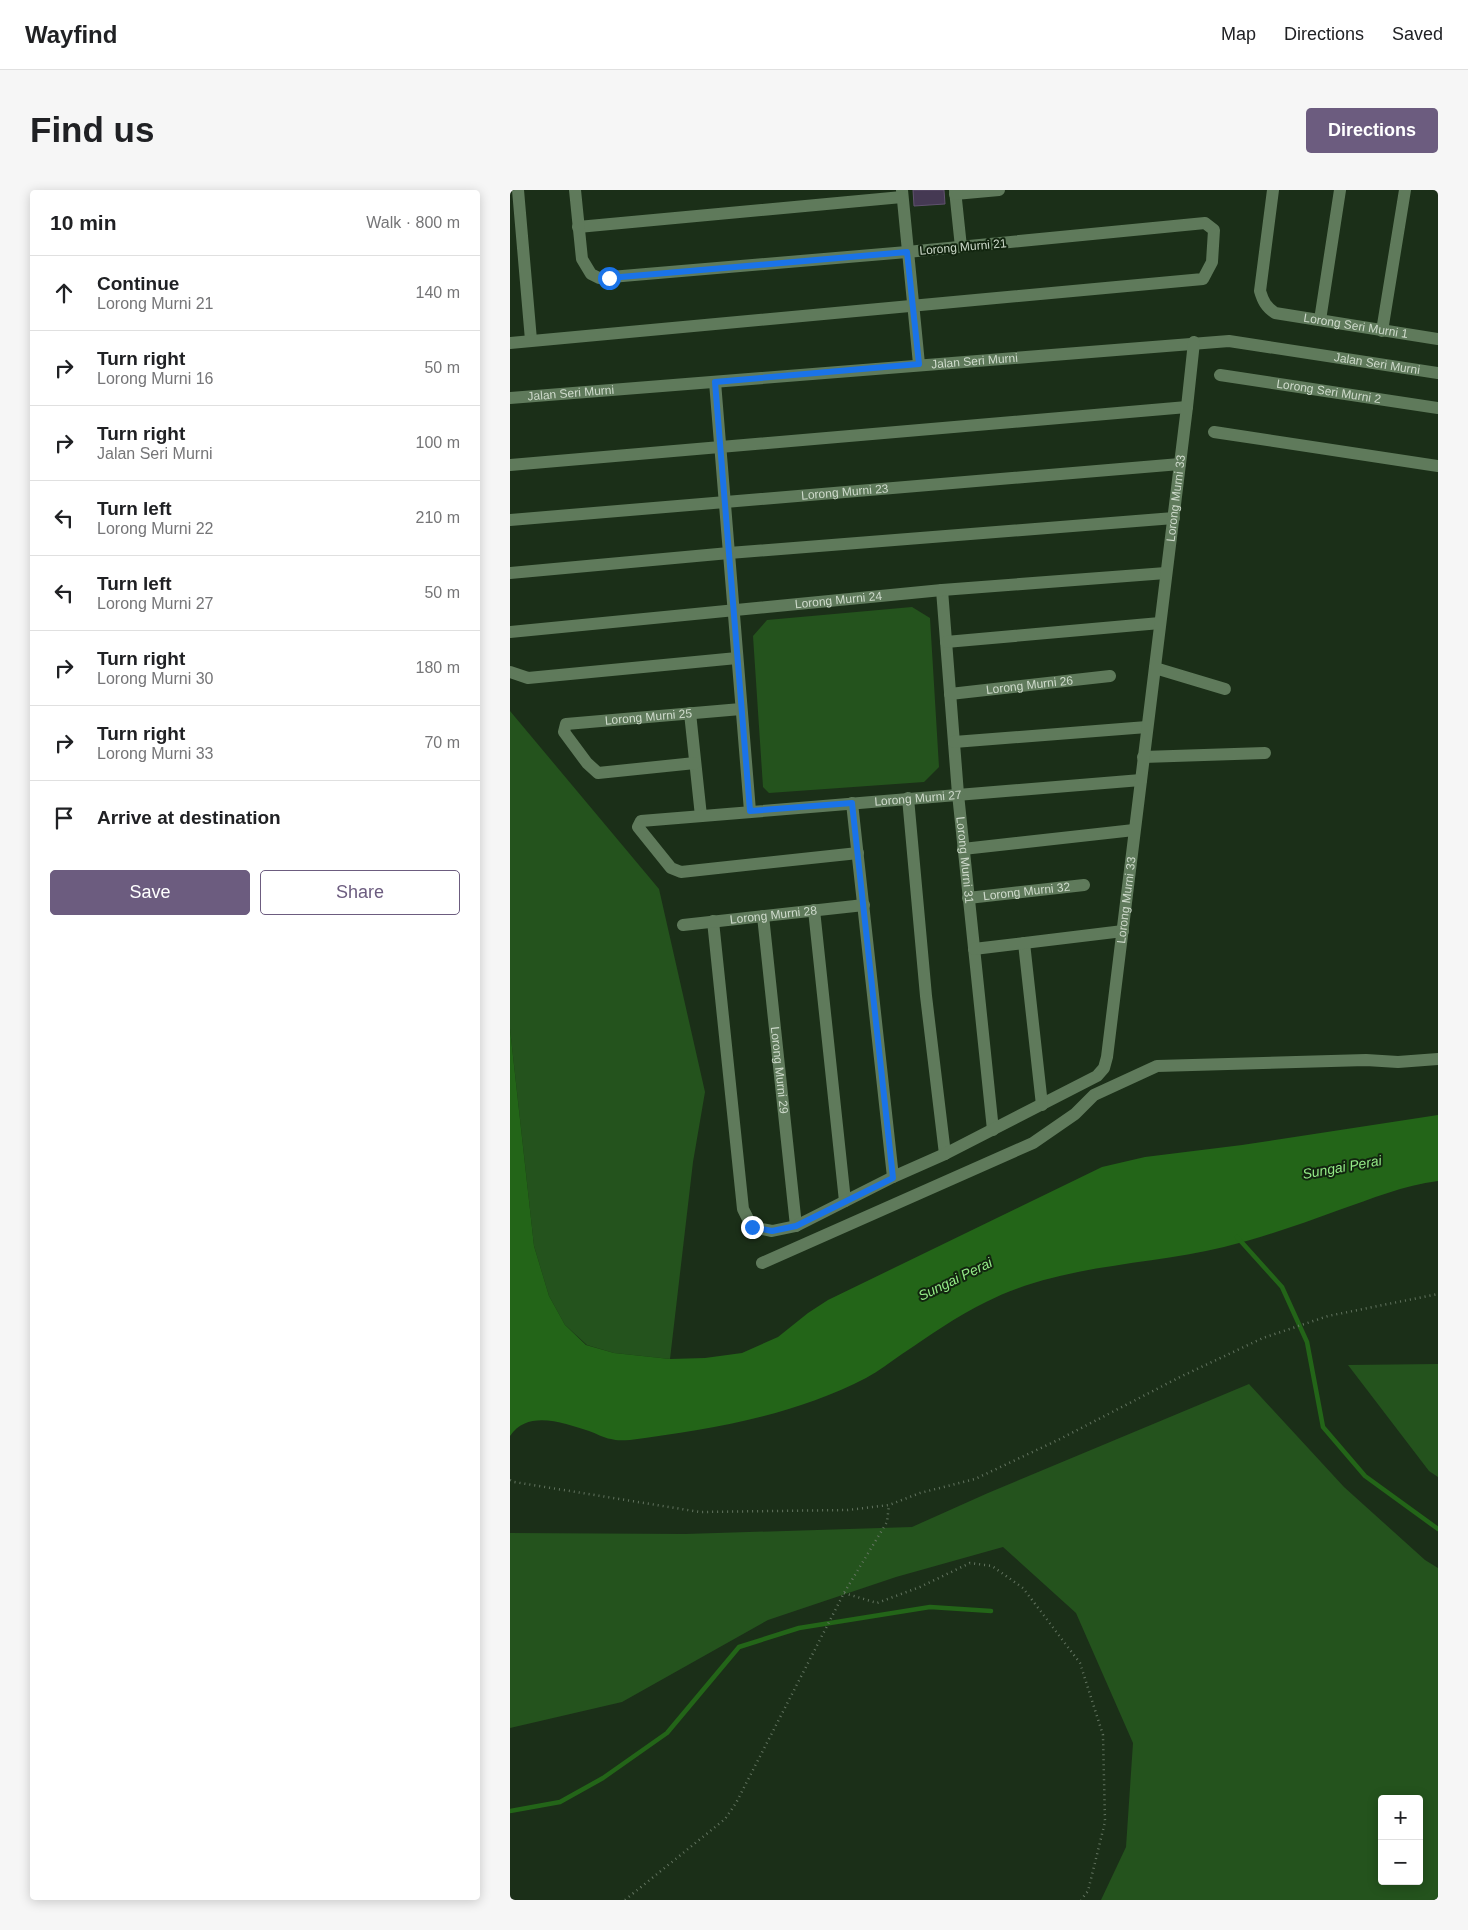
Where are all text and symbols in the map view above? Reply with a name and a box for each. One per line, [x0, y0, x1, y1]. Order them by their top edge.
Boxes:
text: Wayfind [25, 21, 117, 48]
text: Map [1221, 24, 1256, 44]
text: Directions [1284, 24, 1364, 44]
text: Saved [1392, 24, 1443, 44]
button: Directions [1306, 108, 1438, 153]
text: Find us [30, 110, 154, 149]
text: 10 min [50, 211, 117, 234]
text: Walk · 800 m [366, 214, 460, 231]
street label: Lorong Murni 21 [919, 236, 1007, 258]
route start [598, 267, 621, 290]
text: Continue [97, 273, 179, 294]
icon: ahead [50, 279, 78, 307]
text: 140 m [416, 284, 460, 301]
text: Lorong Murni 21 [97, 295, 214, 312]
street label: Lorong Seri Murni 1 [1303, 311, 1409, 341]
text: Turn right [97, 348, 185, 369]
street label: Jalan Seri Murni [1333, 350, 1421, 377]
street label: Jalan Seri Murni [931, 351, 1018, 372]
icon: right [50, 354, 78, 382]
text: 50 m [424, 359, 460, 376]
text: Lorong Murni 16 [97, 370, 214, 387]
street label: Lorong Seri Murni 2 [1276, 377, 1382, 406]
street label: Jalan Seri Murni [527, 383, 615, 404]
text: Turn right [97, 423, 185, 444]
icon: right [50, 429, 78, 457]
text: 100 m [416, 434, 460, 451]
text: Jalan Seri Murni [97, 445, 213, 462]
street label: Lorong Murni 33 [1163, 454, 1188, 543]
street label: Lorong Murni 23 [801, 481, 889, 503]
text: Turn left [97, 498, 172, 519]
icon: left [50, 504, 78, 532]
text: 210 m [416, 509, 460, 526]
text: Lorong Murni 22 [97, 520, 214, 537]
text: Turn left [97, 573, 172, 594]
icon: left [50, 579, 78, 607]
text: 50 m [424, 584, 460, 601]
street label: Lorong Murni 24 [794, 589, 883, 611]
text: Lorong Murni 27 [97, 595, 214, 612]
text: Turn right [97, 648, 185, 669]
icon: right [50, 654, 78, 682]
text: 180 m [416, 659, 460, 676]
text: Lorong Murni 30 [97, 670, 214, 687]
street label: Lorong Murni 26 [985, 673, 1074, 697]
street label: Lorong Murni 25 [604, 706, 693, 728]
text: Turn right [97, 723, 185, 744]
icon: right [50, 729, 78, 757]
text: 70 m [424, 734, 460, 751]
text: Lorong Murni 33 [97, 745, 214, 762]
street label: Lorong Murni 27 [874, 788, 962, 809]
icon: arrive [50, 804, 78, 832]
text: Arrive at destination [97, 807, 281, 828]
street label: Lorong Murni 31 [953, 816, 976, 905]
street label: Lorong Murni 33 [1114, 856, 1139, 944]
button: Save [50, 870, 250, 915]
button: Share [260, 870, 460, 915]
street label: Lorong Murni 32 [982, 880, 1071, 903]
street label: Lorong Murni 28 [729, 903, 818, 927]
street label: Lorong Murni 29 [768, 1026, 791, 1115]
water label: Sungai Perai [1301, 1152, 1384, 1182]
route end [741, 1216, 764, 1239]
water label: Sungai Perai [915, 1254, 995, 1304]
map controls [1378, 1795, 1423, 1885]
button: + [1378, 1795, 1423, 1840]
button: − [1378, 1840, 1423, 1885]

